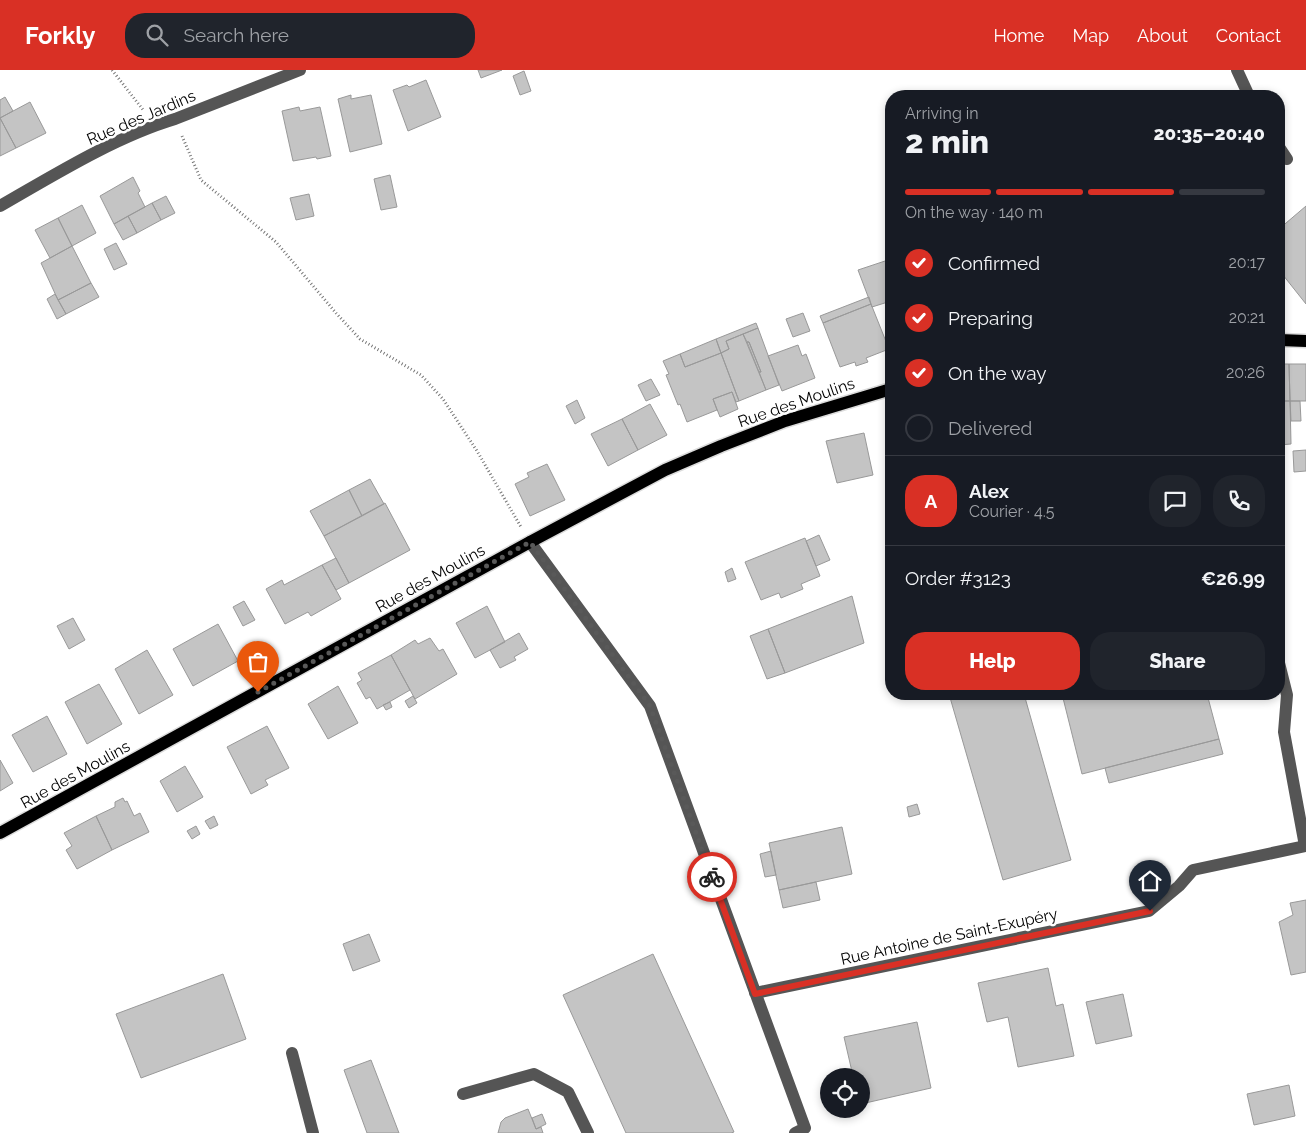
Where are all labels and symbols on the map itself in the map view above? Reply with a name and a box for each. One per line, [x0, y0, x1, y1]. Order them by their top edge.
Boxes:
street label: Rue des Jardins [84, 86, 199, 149]
street label: Rue des Moulins [735, 373, 857, 431]
street label: Rue des Moulins [372, 540, 489, 616]
pin [237, 641, 279, 692]
street label: Rue des Moulins [17, 736, 134, 812]
courier [687, 852, 737, 902]
pin [1129, 860, 1171, 911]
street label: Rue Antoine de Saint-Exupéry [839, 904, 1060, 969]

